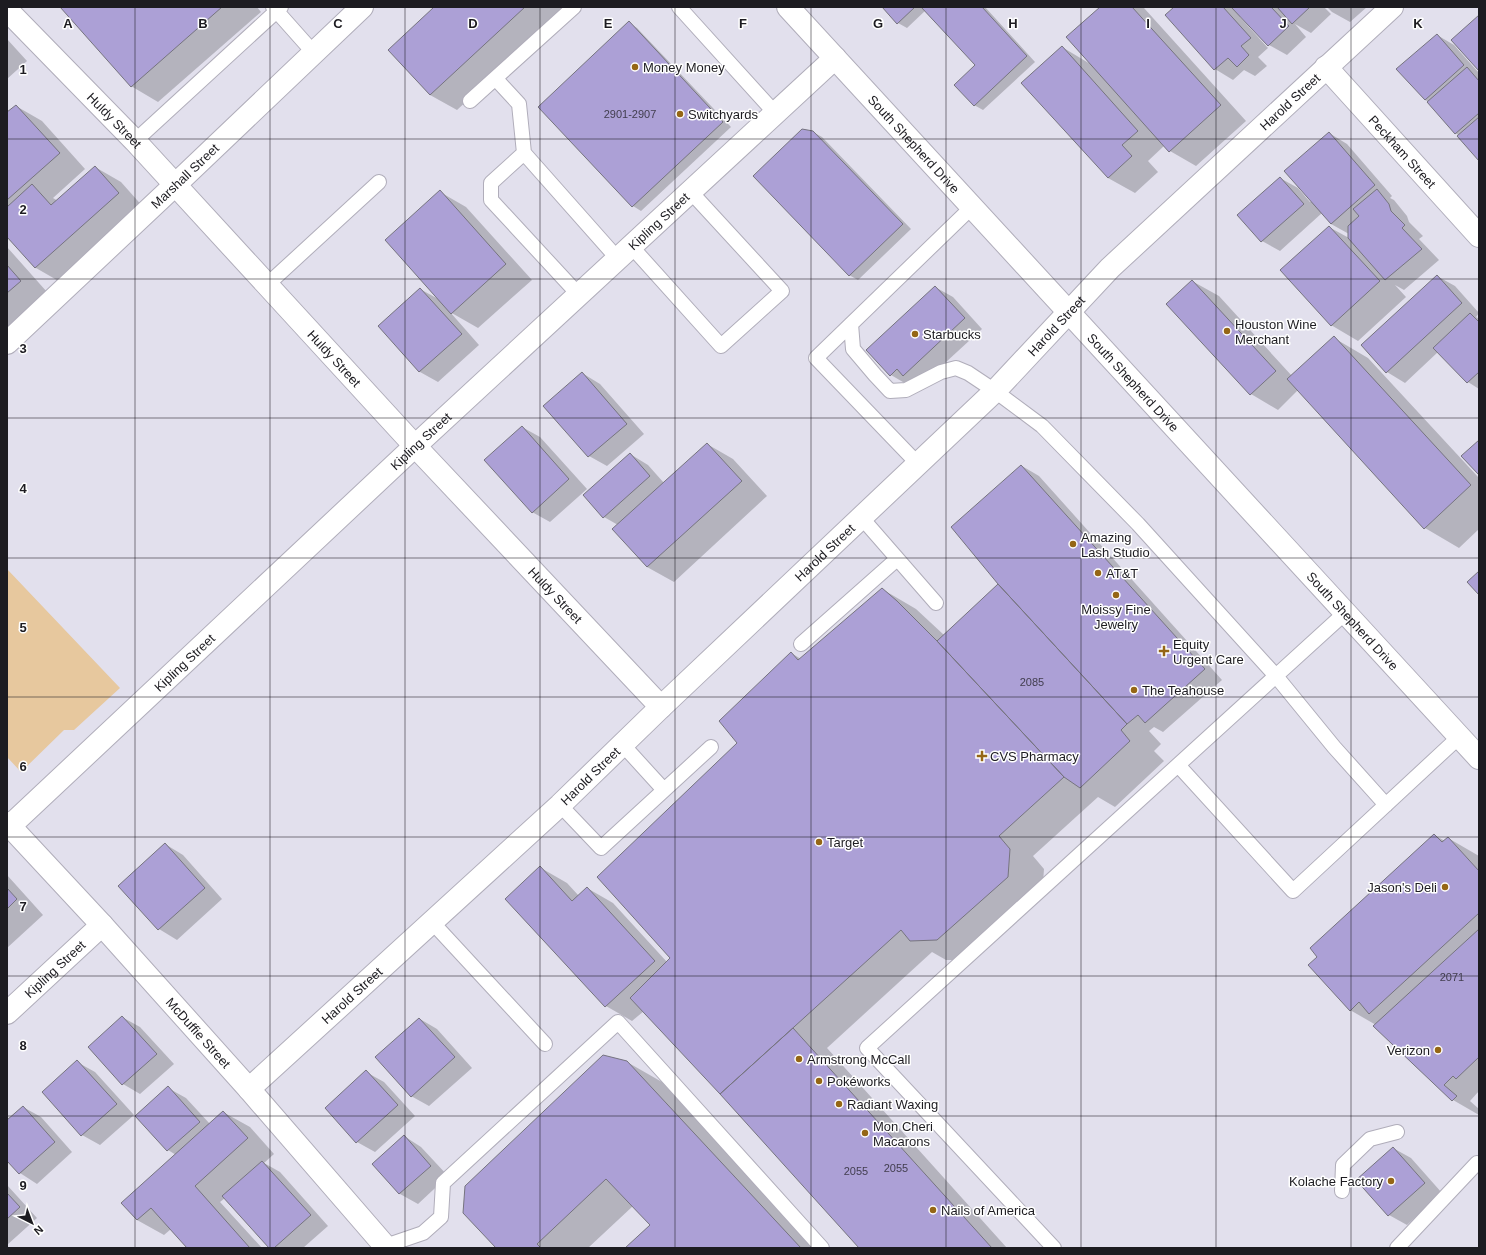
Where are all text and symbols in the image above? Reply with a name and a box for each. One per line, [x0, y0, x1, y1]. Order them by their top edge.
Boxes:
text: A [63, 16, 73, 31]
text: B [198, 16, 208, 31]
text: C [333, 16, 343, 31]
text: D [468, 16, 478, 31]
text: E [604, 16, 613, 31]
text: F [739, 16, 747, 31]
text: G [873, 16, 883, 31]
text: H [1008, 16, 1018, 31]
text: I [1146, 16, 1150, 31]
text: J [1279, 16, 1287, 31]
text: K [1413, 16, 1423, 31]
place label: Money Money [643, 60, 725, 75]
text: 1 [19, 62, 27, 77]
marker: Money Money [630, 62, 640, 72]
street label: Harold Street [1257, 70, 1323, 133]
street label: Huldy Street [84, 89, 145, 151]
street label: South Shepherd Drive [865, 92, 963, 196]
place label: Switchyards [688, 107, 759, 122]
house number: 2901-2907 [604, 108, 656, 120]
marker: Switchyards [675, 109, 685, 119]
street label: Peckham Street [1366, 112, 1439, 191]
street label: Marshall Street [148, 140, 222, 211]
street label: Kipling Street [625, 189, 692, 253]
text: 2 [19, 202, 27, 217]
street label: Harold Street [1024, 292, 1088, 359]
place label: Houston Wine Merchant [1235, 317, 1317, 347]
marker: Houston Wine Merchant [1222, 326, 1232, 336]
street label: Huldy Street [305, 327, 364, 390]
place label: Starbucks [923, 327, 981, 342]
marker: Starbucks [910, 329, 920, 339]
street label: South Shepherd Drive [1084, 330, 1182, 434]
text: 3 [19, 341, 27, 356]
street label: Kipling Street [387, 409, 454, 473]
text: 4 [19, 481, 27, 496]
street label: Harold Street [792, 520, 858, 584]
place label: Amazing Lash Studio [1081, 530, 1150, 560]
marker: Amazing Lash Studio [1068, 539, 1078, 549]
street label: Huldy Street [525, 564, 586, 627]
place label: AT&T [1106, 566, 1138, 581]
marker: AT&T [1093, 568, 1103, 578]
street label: South Shepherd Drive [1304, 569, 1402, 673]
marker: Moissy Fine Jewelry [1111, 590, 1121, 600]
place label: Moissy Fine Jewelry [1081, 602, 1151, 632]
text: 5 [19, 620, 27, 635]
street label: Kipling Street [151, 630, 218, 694]
place label: Equity Urgent Care [1173, 637, 1244, 667]
marker: Equity Urgent Care [1158, 645, 1170, 657]
house number: 2085 [1020, 676, 1044, 688]
place label: The Teahouse [1142, 683, 1224, 698]
marker: The Teahouse [1129, 685, 1139, 695]
street label: Harold Street [557, 744, 623, 808]
place label: CVS Pharmacy [990, 749, 1079, 764]
marker: CVS Pharmacy [977, 751, 987, 761]
text: 6 [19, 759, 27, 774]
place label: Target [827, 835, 864, 850]
marker: Target [814, 837, 824, 847]
place label: Jason's Deli [1367, 880, 1437, 895]
marker: Jason's Deli [1440, 882, 1450, 892]
text: 7 [19, 899, 27, 914]
street label: Kipling Street [21, 937, 88, 1001]
street label: Harold Street [318, 964, 385, 1027]
house number: 2071 [1440, 971, 1464, 983]
street label: McDuffie Street [163, 994, 234, 1071]
text: 8 [19, 1038, 27, 1053]
place label: Verizon [1387, 1043, 1430, 1058]
marker: Verizon [1433, 1045, 1443, 1055]
place label: Armstrong McCall [807, 1052, 910, 1067]
marker: Armstrong McCall [794, 1054, 804, 1064]
place label: Pokéworks [827, 1074, 891, 1089]
marker: Pokéworks [814, 1076, 824, 1086]
place label: Radiant Waxing [847, 1097, 938, 1112]
marker: Radiant Waxing [834, 1099, 844, 1109]
place label: Mon Cheri Macarons [873, 1119, 933, 1149]
marker: Mon Cheri Macarons [860, 1128, 870, 1138]
house number: 2055 [884, 1162, 908, 1174]
house number: 2055 [844, 1165, 868, 1177]
place label: Kolache Factory [1289, 1174, 1383, 1189]
marker: Kolache Factory [1386, 1176, 1396, 1186]
text: 9 [19, 1178, 27, 1193]
north arrow [12, 1203, 52, 1243]
place label: Nails of America [941, 1203, 1036, 1218]
marker: Nails of America [928, 1205, 938, 1215]
text: N [32, 1223, 46, 1238]

